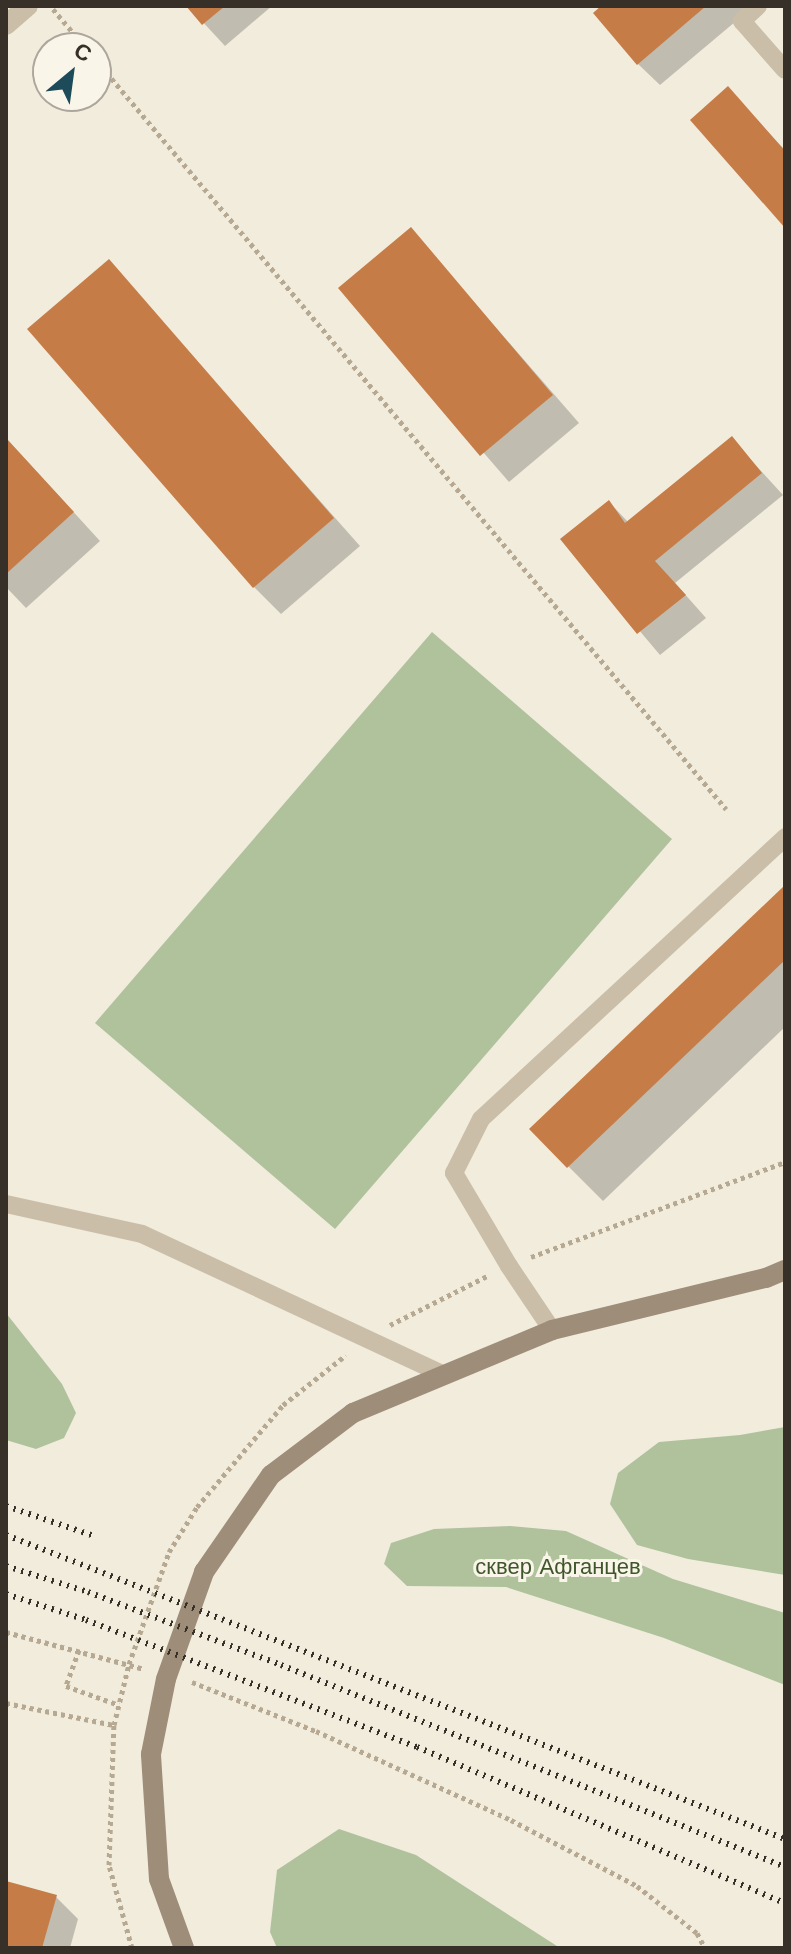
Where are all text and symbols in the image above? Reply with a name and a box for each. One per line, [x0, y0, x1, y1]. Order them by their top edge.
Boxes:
north arrow [32, 32, 112, 112]
text: С [70, 38, 96, 67]
park label: сквер Афганцев [475, 1554, 641, 1580]

